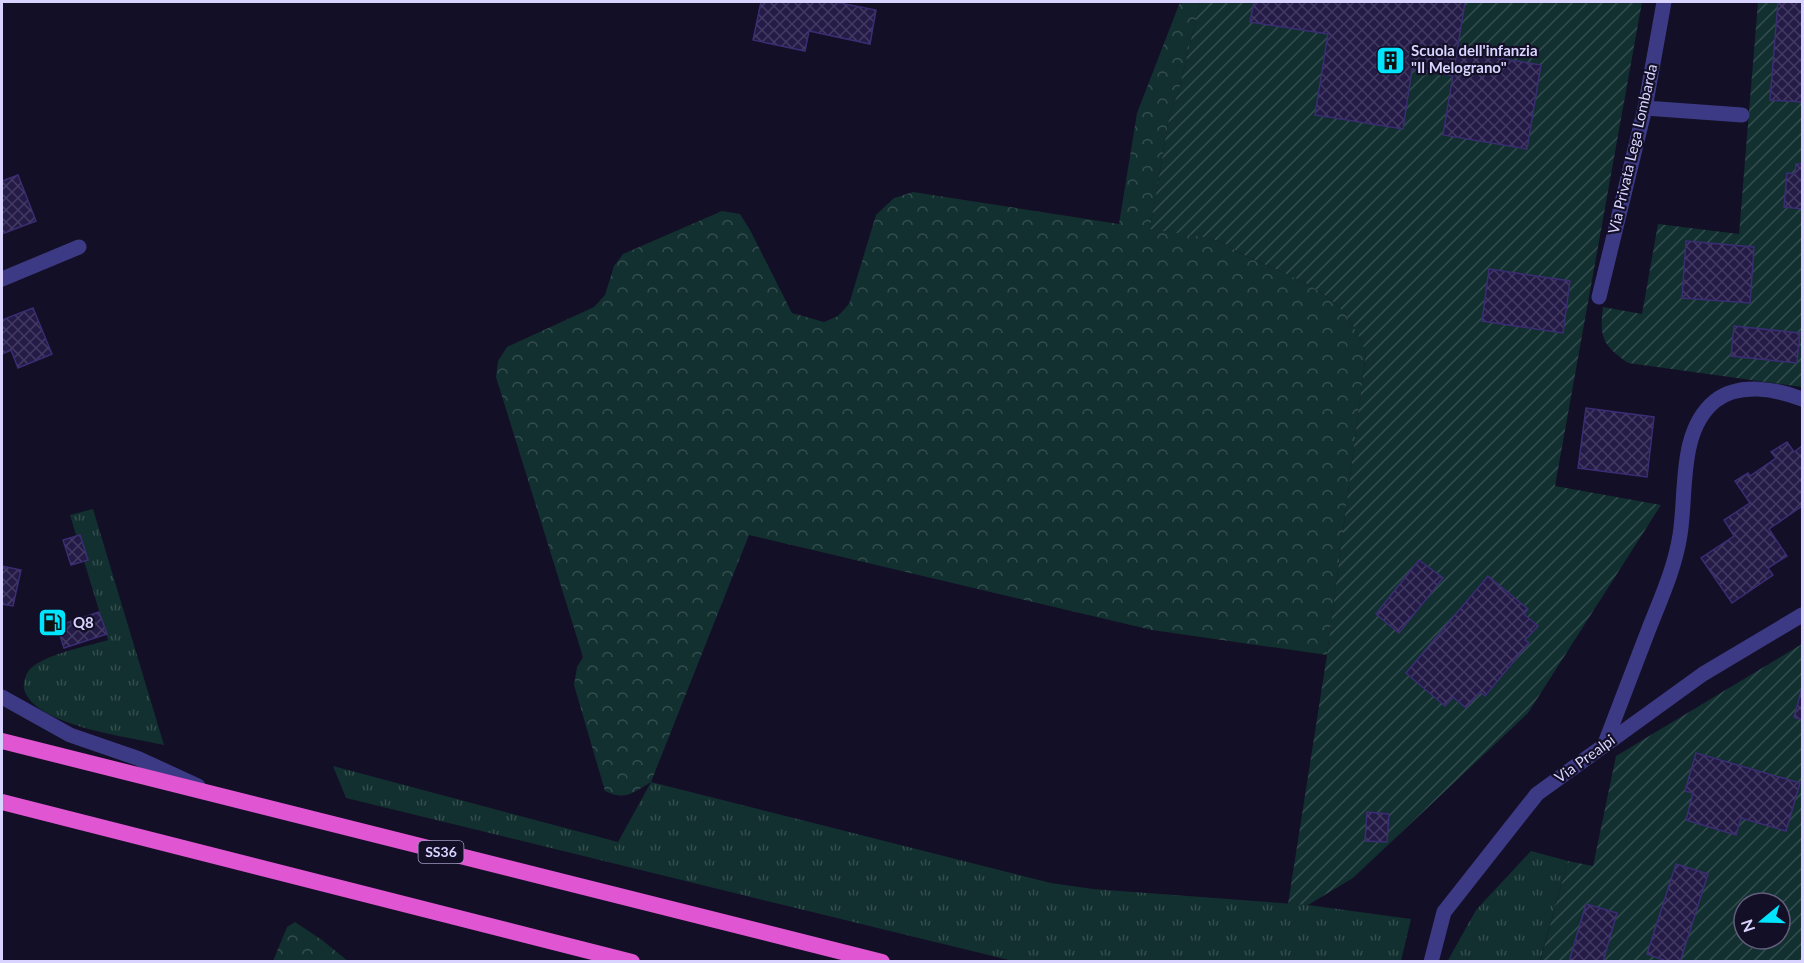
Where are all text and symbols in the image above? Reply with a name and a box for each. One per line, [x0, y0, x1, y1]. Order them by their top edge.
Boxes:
place label: Scuola dell'infanzia "Il Melograno" [1411, 41, 1538, 76]
building icon: Scuola dell'infanzia "Il Melograno" [1374, 44, 1406, 76]
street label: Via Privata Lega Lombarda [1604, 62, 1660, 235]
fuel station icon: Q8 [36, 607, 68, 639]
place label: Q8 [73, 613, 94, 631]
street label: Via Prealpi [1551, 730, 1618, 786]
road number: SS36 [418, 841, 464, 863]
north arrow [1732, 891, 1792, 951]
text: N [1736, 917, 1758, 935]

